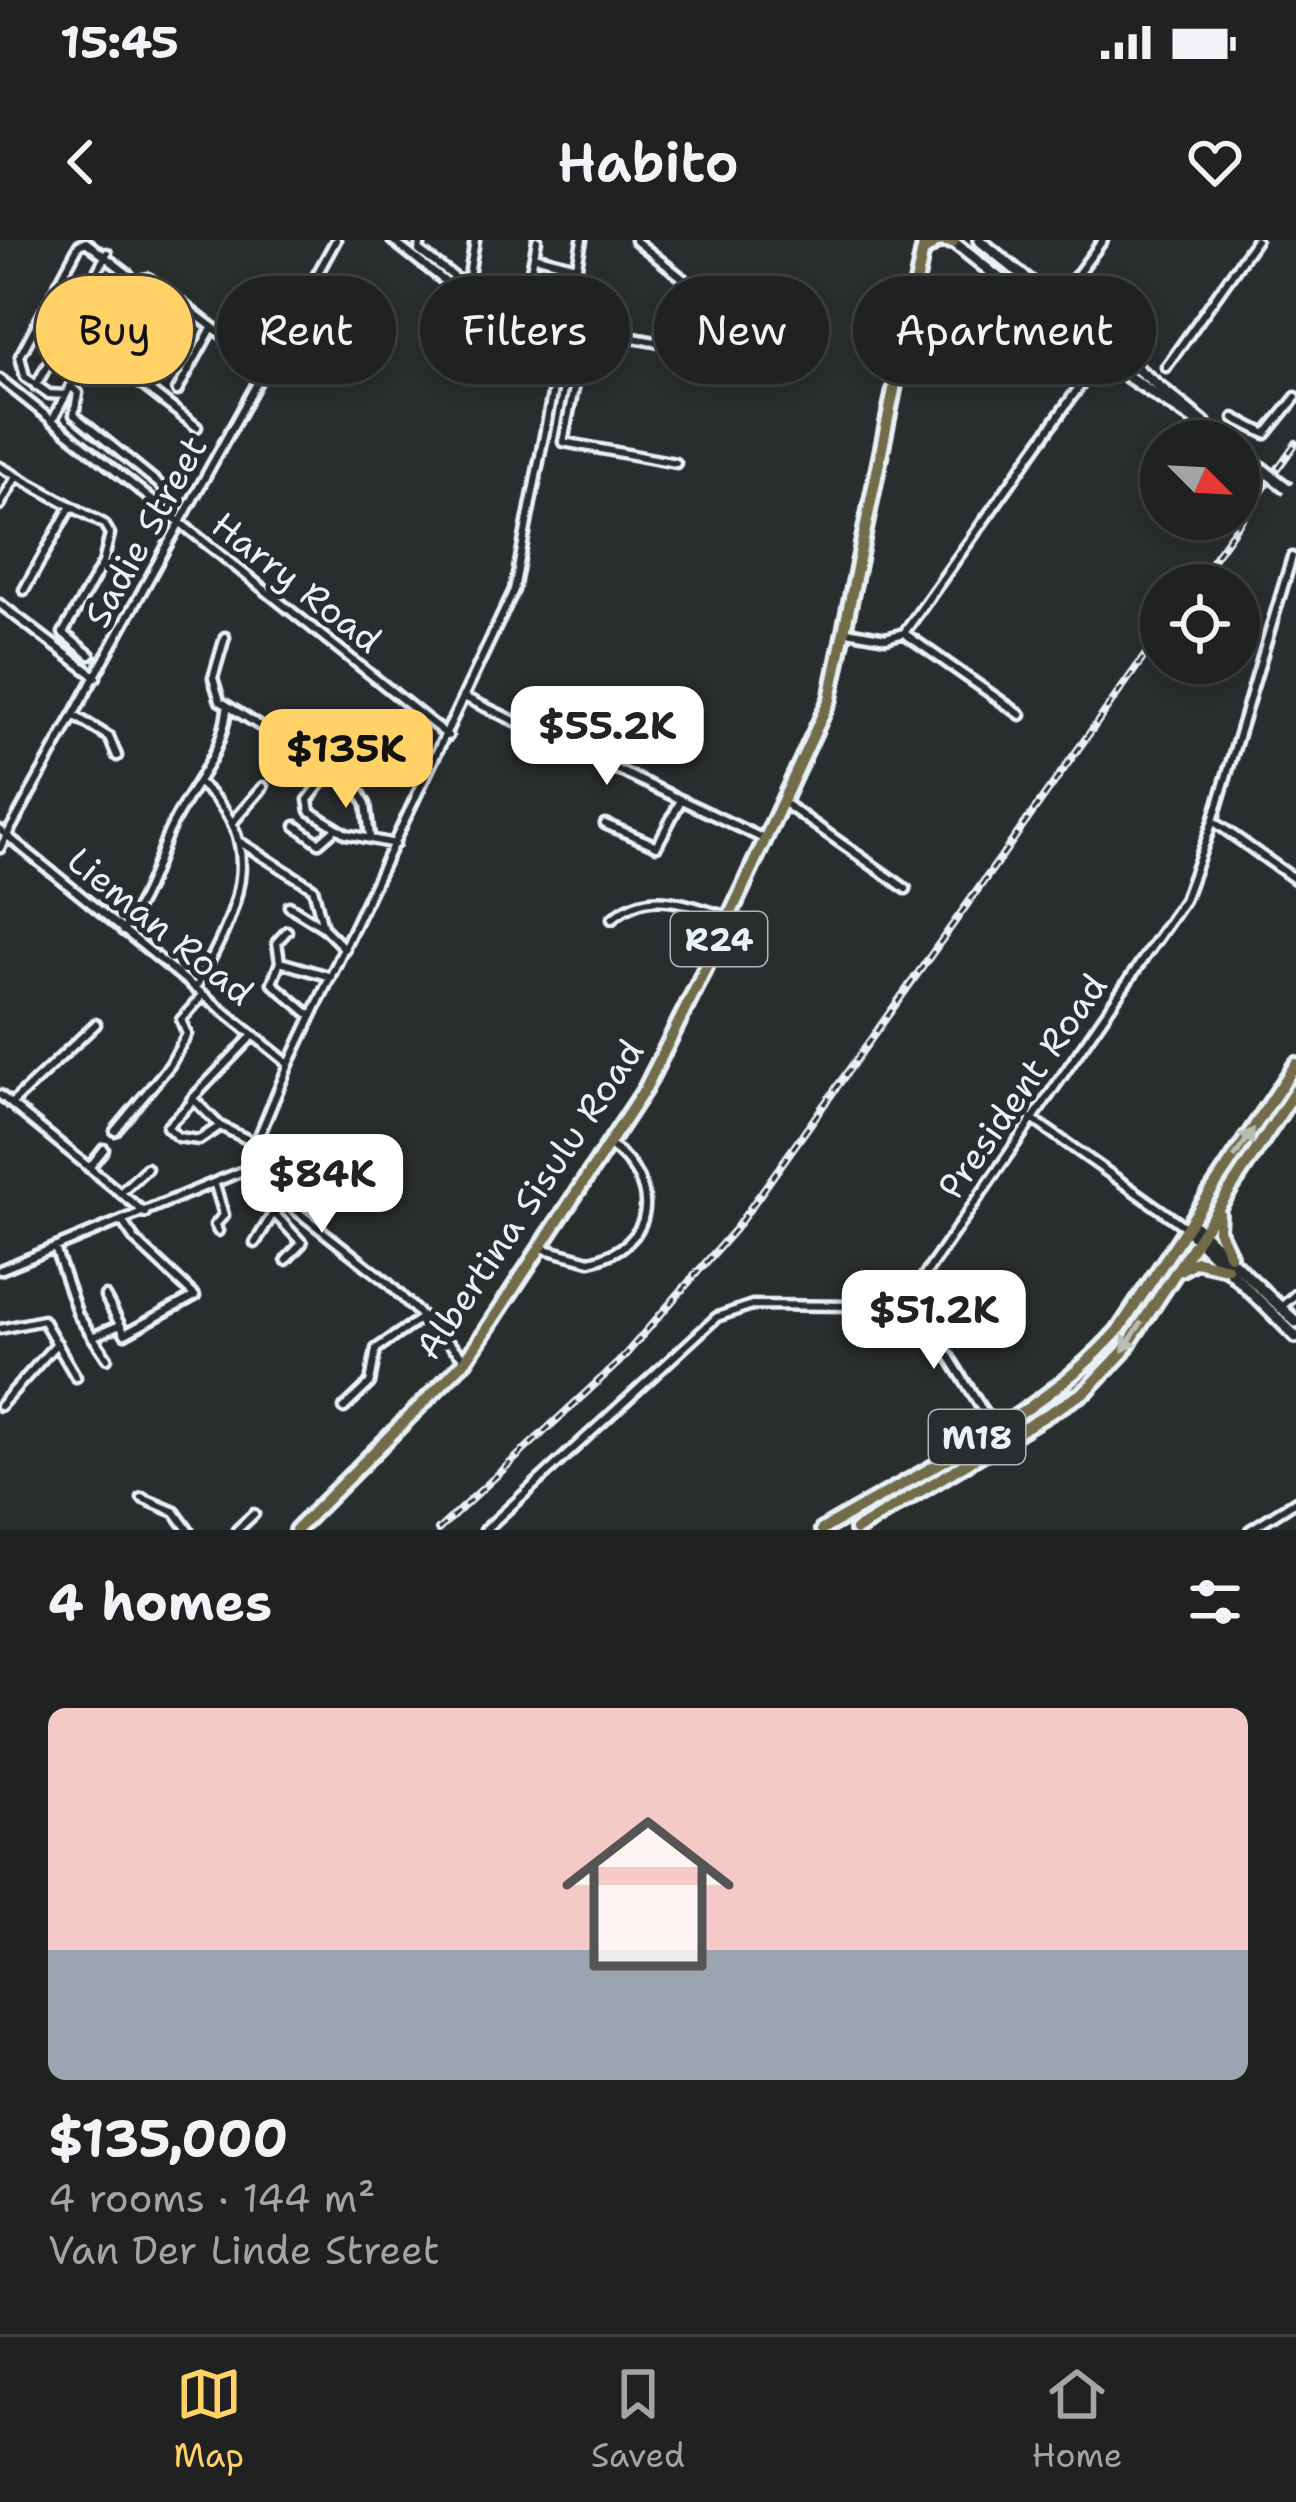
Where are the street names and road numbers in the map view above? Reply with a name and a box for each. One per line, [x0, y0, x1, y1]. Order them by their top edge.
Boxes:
street label: Sadie Street [73, 426, 218, 636]
street label: Harry Road [202, 501, 392, 664]
street label: Lieman Road [57, 836, 264, 1017]
road number: R24 [671, 912, 767, 966]
street label: President Road [926, 964, 1118, 1209]
street label: Albertina Sisulu Road [404, 1030, 655, 1369]
road number: M18 [929, 1410, 1025, 1464]

